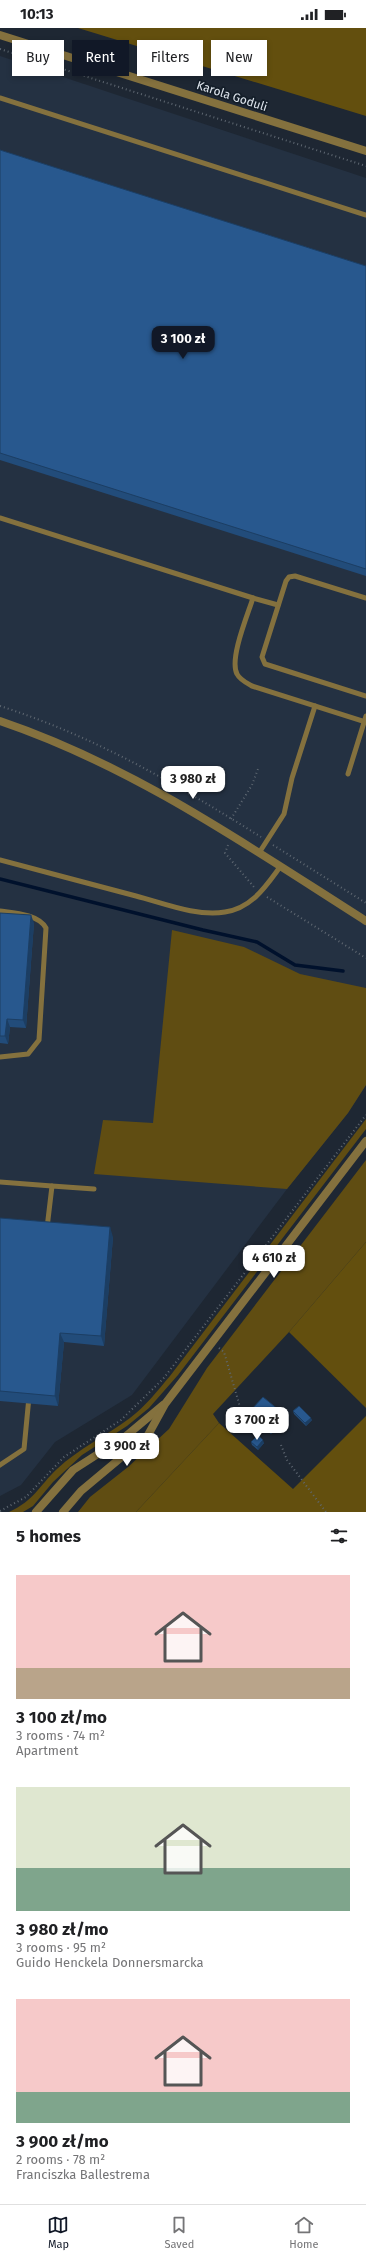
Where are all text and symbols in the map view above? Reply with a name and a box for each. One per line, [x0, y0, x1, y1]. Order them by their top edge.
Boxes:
text: 10:13 [20, 5, 54, 23]
chip: Buy [12, 40, 64, 76]
chip: Rent [72, 40, 129, 76]
chip: Filters [137, 40, 203, 76]
chip: New [211, 40, 267, 76]
street label: Karola Goduli [195, 78, 269, 114]
pin: 3 100 zł [142, 326, 224, 360]
text: 3 100 zł [161, 331, 205, 346]
pin: 3 980 zł [152, 766, 234, 800]
text: 3 980 zł [170, 771, 216, 786]
pin: 4 610 zł [233, 1245, 315, 1279]
text: 4 610 zł [252, 1250, 296, 1265]
pin: 3 700 zł [216, 1407, 298, 1441]
text: 3 700 zł [235, 1412, 279, 1427]
pin: 3 900 zł [86, 1433, 168, 1467]
text: 3 900 zł [104, 1438, 150, 1453]
icon: filters [328, 1525, 350, 1547]
text: 5 homes [16, 1526, 81, 1547]
icon: home [147, 1601, 219, 1673]
text: 3 100 zł/mo [16, 1707, 107, 1728]
text: 3 rooms · 74 m² [16, 1728, 105, 1743]
text: Apartment [16, 1743, 78, 1758]
icon: home [147, 1813, 219, 1885]
text: 3 980 zł/mo [16, 1919, 109, 1940]
text: 3 rooms · 95 m² [16, 1940, 106, 1955]
text: Guido Henckela Donnersmarcka [16, 1955, 204, 1970]
icon: home [147, 2025, 219, 2097]
text: 3 900 zł/mo [16, 2131, 109, 2152]
text: 2 rooms · 78 m² [16, 2152, 105, 2167]
text: Franciszka Ballestrema [16, 2167, 150, 2182]
tab: Map [47, 2214, 69, 2251]
tab: Saved [164, 2214, 194, 2251]
tab: Home [289, 2214, 319, 2251]

